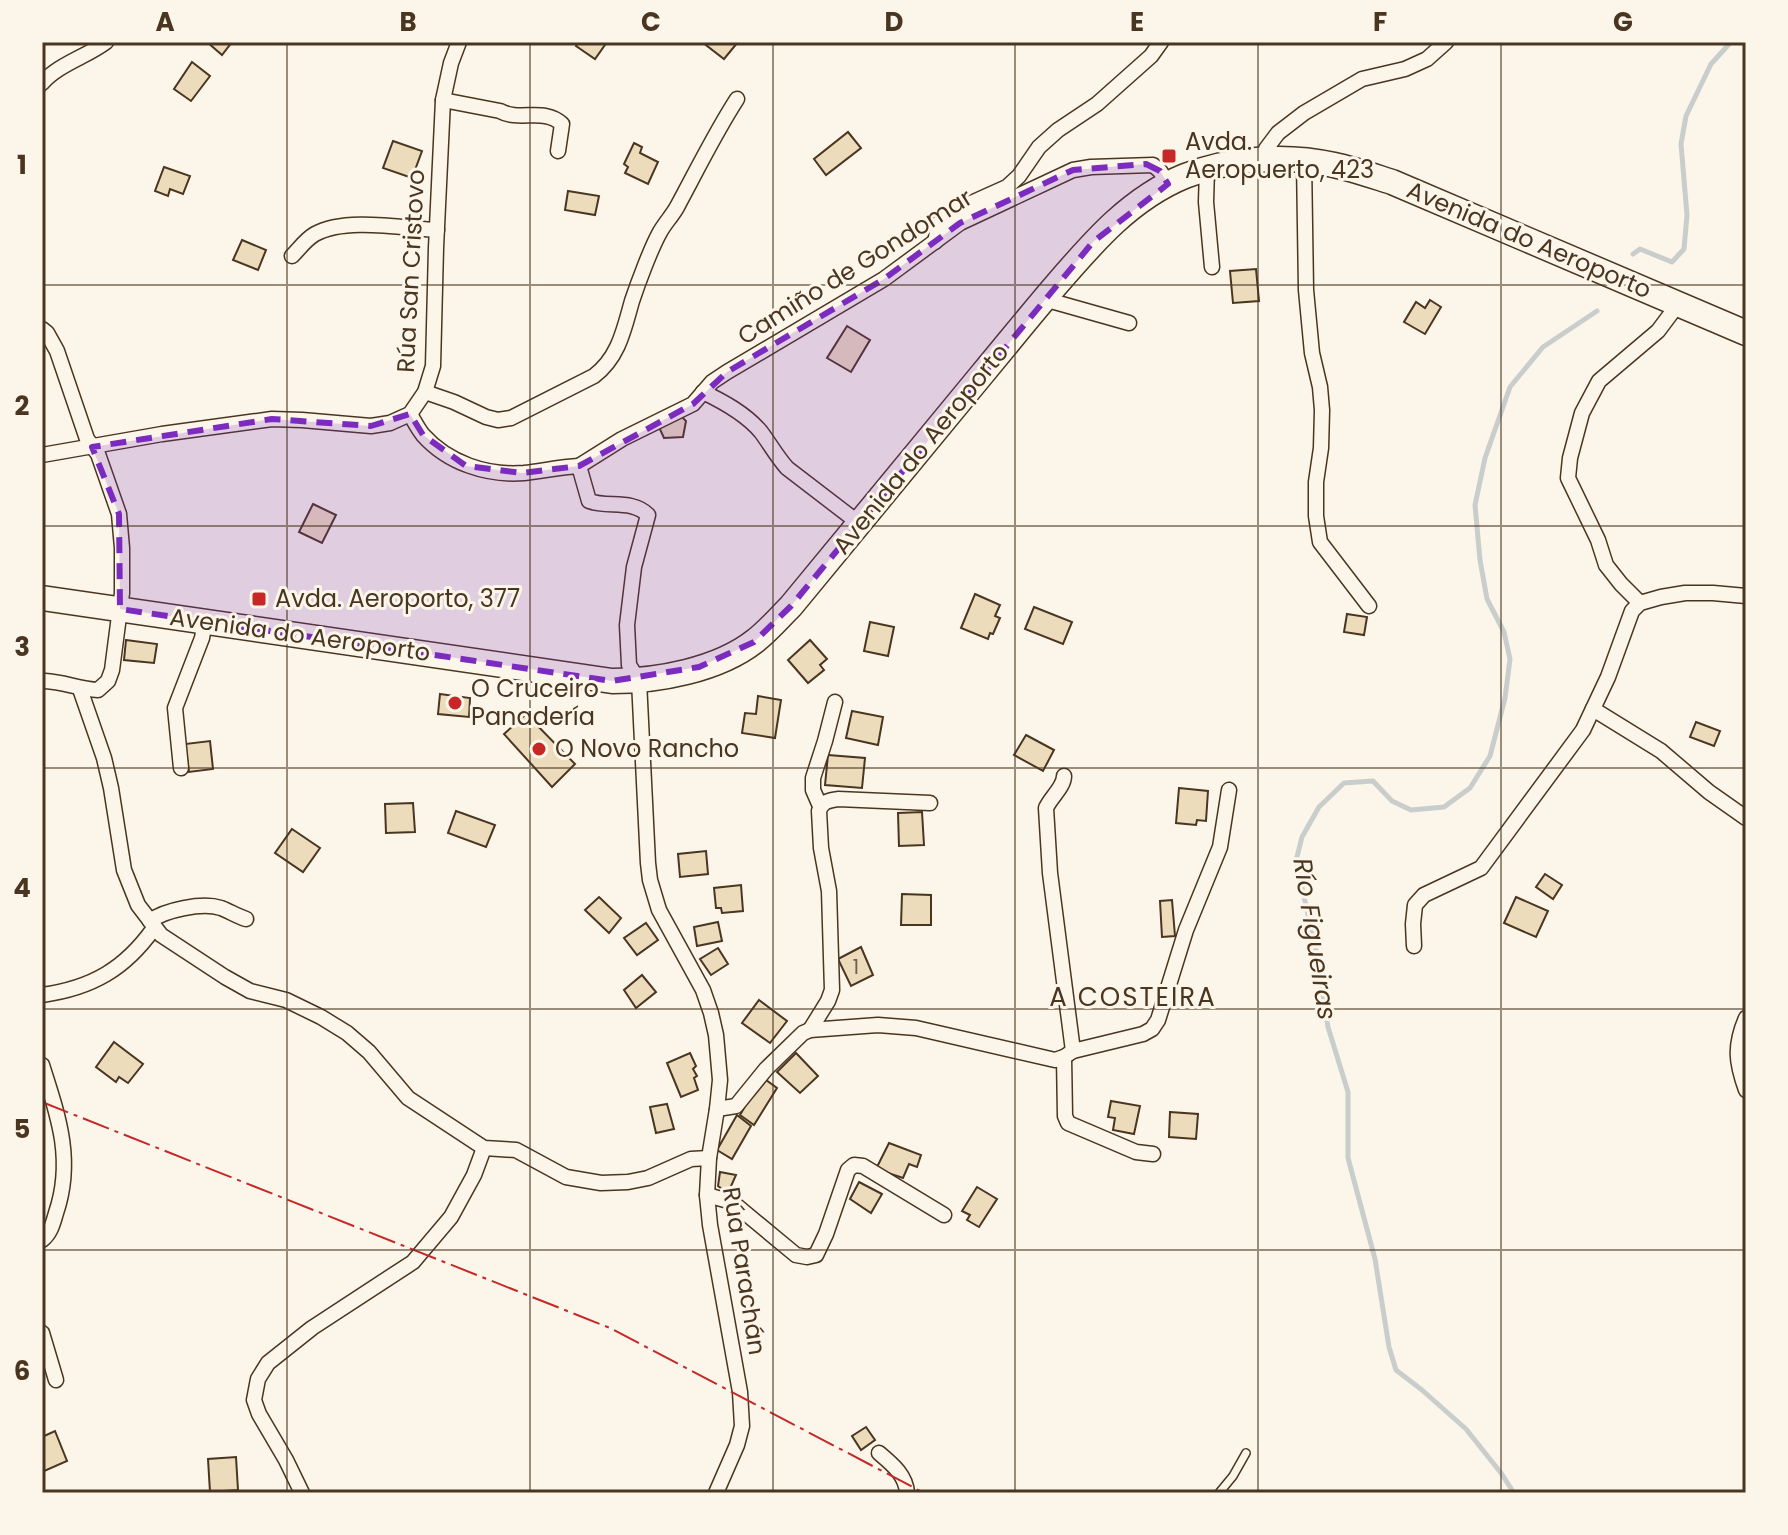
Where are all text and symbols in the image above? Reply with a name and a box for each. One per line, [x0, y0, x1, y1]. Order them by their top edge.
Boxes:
text: A [155, 4, 175, 40]
text: B [399, 4, 417, 40]
text: C [641, 4, 661, 40]
text: D [885, 4, 904, 40]
text: E [1130, 4, 1144, 40]
text: F [1373, 4, 1387, 40]
text: G [1613, 4, 1633, 40]
place label: Avda. Aeropuerto, 423 [1185, 125, 1374, 186]
text: 1 [17, 147, 27, 183]
marker: Avda. Aeropuerto, 423 [1160, 147, 1178, 165]
street label: Rúa San Cristovo [389, 168, 432, 373]
street label: Avenida do Aeroporto [1402, 173, 1657, 306]
street label: Camiño de Gondomar [731, 181, 978, 352]
street label: Avenida do Aeroporto [825, 336, 1016, 561]
text: 2 [15, 388, 30, 424]
place label: Avda. Aeroporto, 377 [275, 582, 520, 615]
marker: Avda. Aeroporto, 377 [250, 590, 268, 608]
street label: Avenida do Aeroporto [168, 600, 432, 669]
text: 3 [14, 629, 30, 665]
place label: O Cruceiro Panadería [471, 672, 599, 733]
marker: O Cruceiro Panadería [446, 694, 464, 712]
place label: O Novo Rancho [555, 732, 739, 765]
marker: O Novo Rancho [530, 740, 548, 758]
water label: Río Figueiras [1284, 855, 1346, 1023]
text: 4 [13, 870, 31, 906]
house number: 1 [853, 953, 859, 981]
district label: A COSTEIRA [1049, 979, 1217, 1015]
text: 5 [14, 1111, 30, 1147]
street label: Rúa Parachán [715, 1185, 774, 1357]
text: 6 [14, 1353, 30, 1389]

